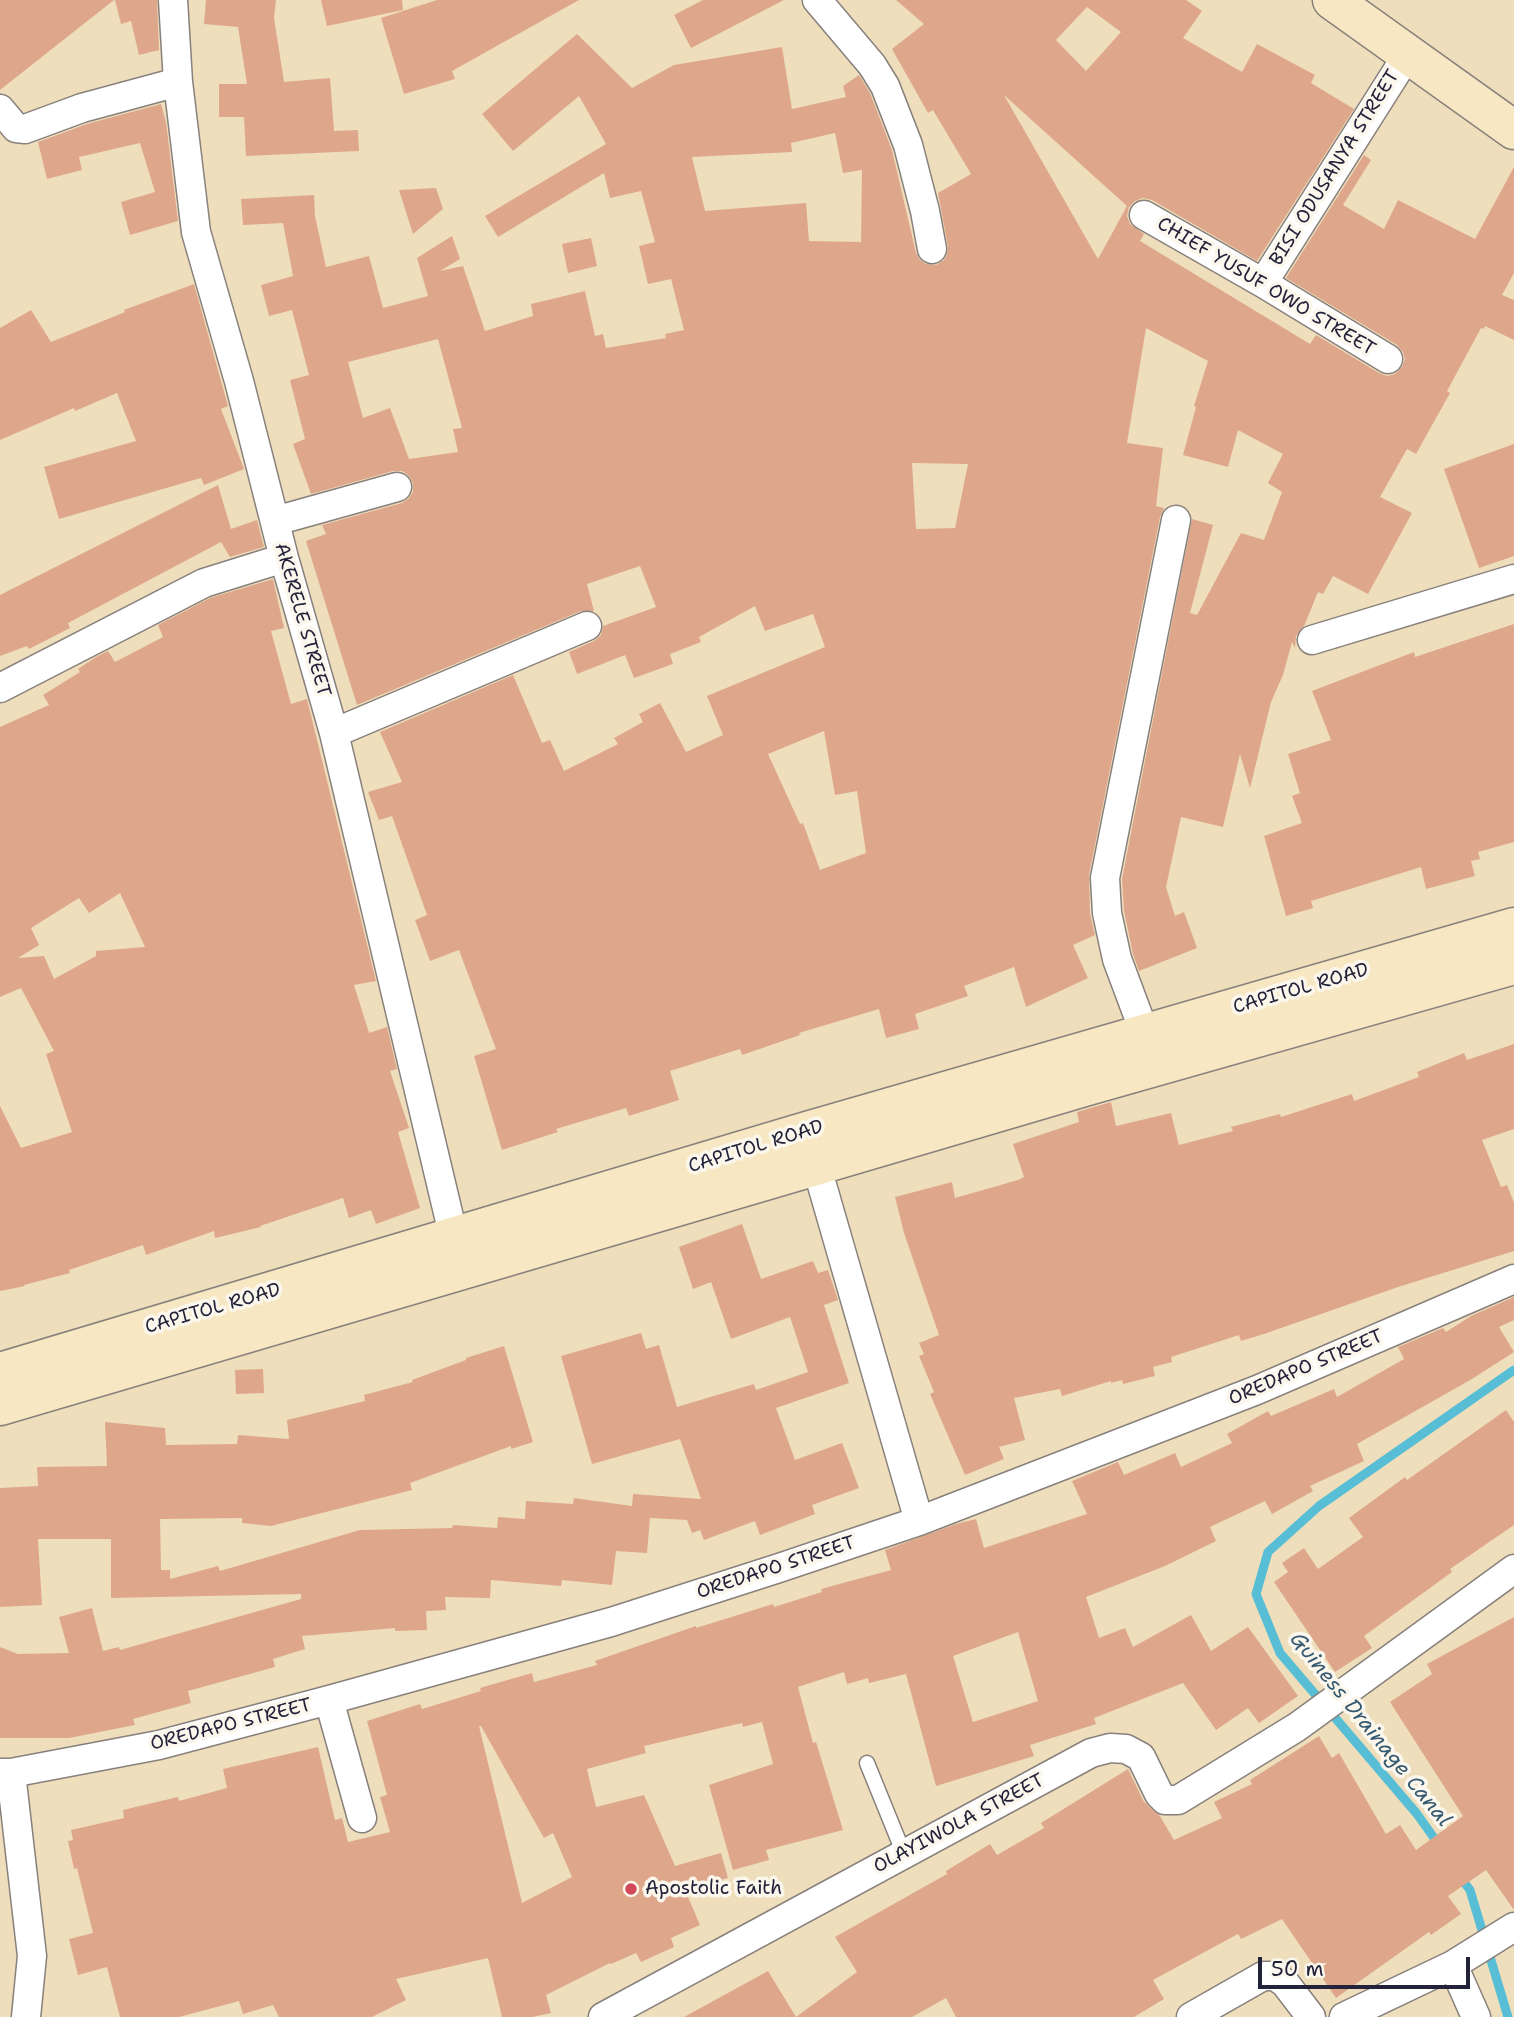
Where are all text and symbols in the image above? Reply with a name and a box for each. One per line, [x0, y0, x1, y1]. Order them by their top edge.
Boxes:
street label: BISI ODUSANYA STREET [1265, 66, 1405, 270]
street label: CHIEF YUSUF OWO STREET [1153, 213, 1379, 361]
street label: AKERELE STREET [269, 540, 335, 700]
street label: CAPITOL ROAD [1231, 959, 1371, 1019]
street label: CAPITOL ROAD [686, 1116, 826, 1178]
street label: CAPITOL ROAD [143, 1279, 283, 1339]
street label: OREDAPO STREET [1225, 1325, 1387, 1411]
street label: OREDAPO STREET [694, 1532, 858, 1604]
water label: Guiness Drainage Canal [1284, 1628, 1456, 1832]
street label: OREDAPO STREET [148, 1694, 314, 1756]
street label: OLAYIWOLA STREET [870, 1769, 1048, 1879]
place label: Apostolic Faith [645, 1878, 782, 1900]
marker: Apostolic Faith [623, 1881, 639, 1897]
scale bar [1262, 1944, 1474, 1988]
text: 50 m [1271, 1955, 1324, 1983]

